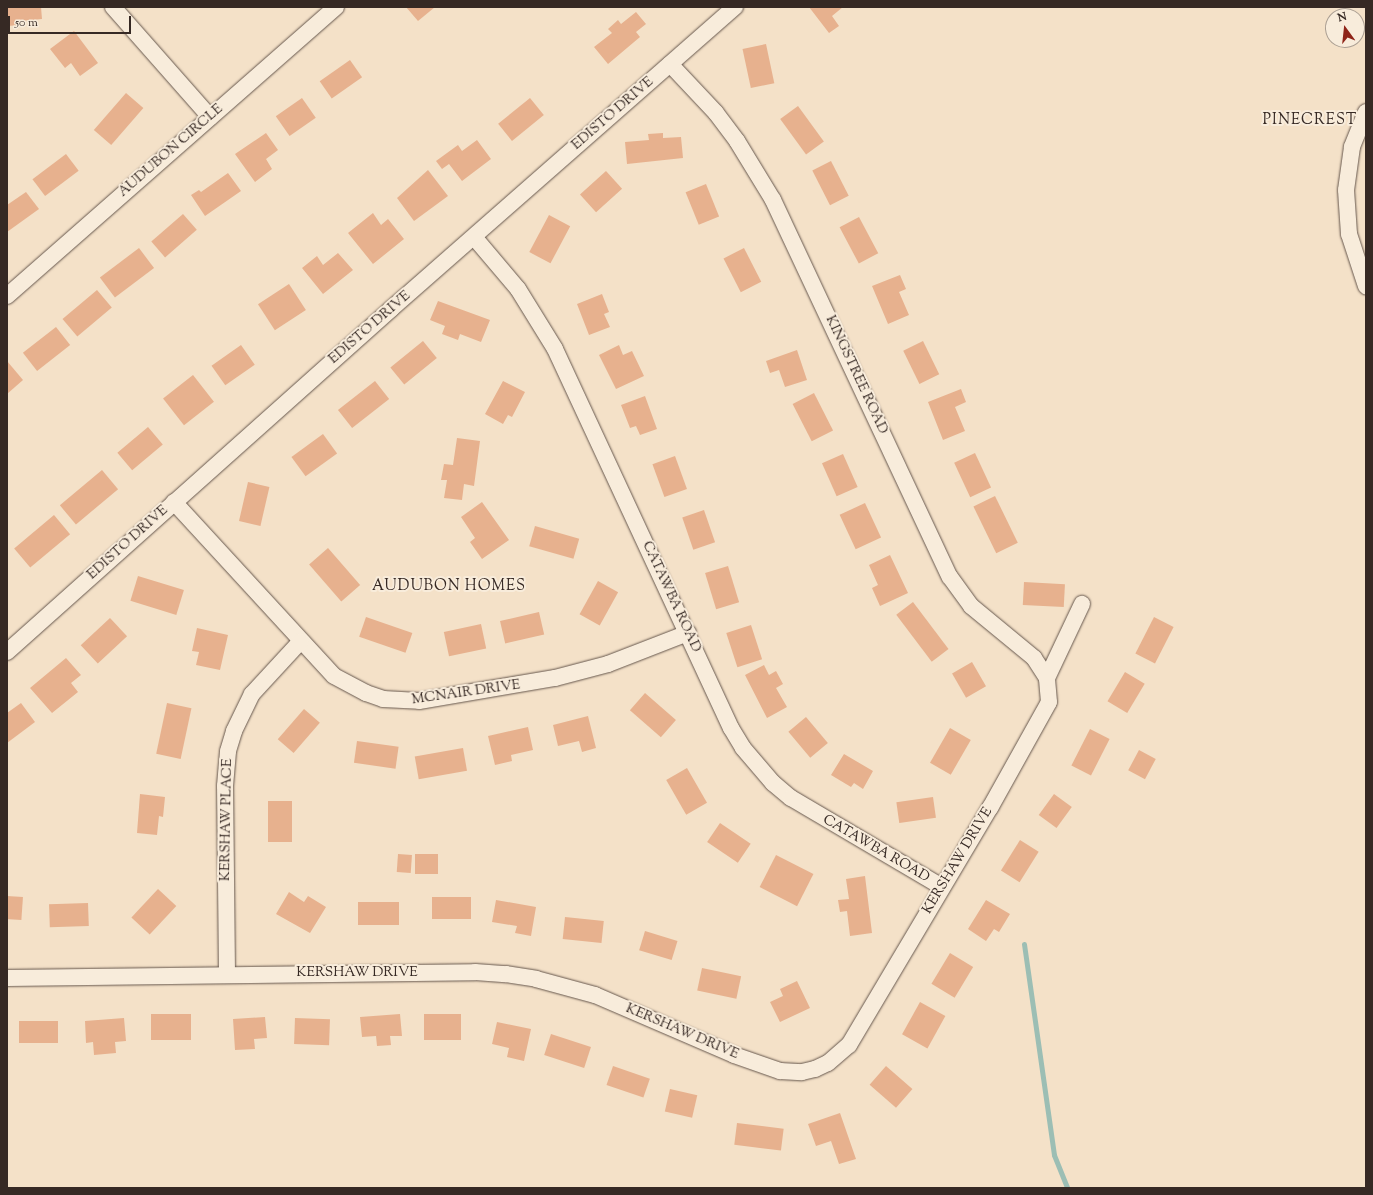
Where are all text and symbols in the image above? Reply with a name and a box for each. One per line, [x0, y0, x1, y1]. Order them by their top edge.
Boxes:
scale bar [10, 8, 133, 34]
north arrow [1325, 8, 1365, 48]
text: N [1336, 9, 1348, 26]
text: 50 m [15, 14, 38, 32]
street label: EDISTO DRIVE [569, 74, 657, 154]
street label: AUDUBON CIRCLE [115, 101, 227, 201]
district label: PINECREST [1263, 112, 1357, 130]
street label: EDISTO DRIVE [326, 288, 414, 368]
street label: KINGSTREE ROAD [821, 313, 891, 437]
street label: EDISTO DRIVE [84, 502, 172, 584]
street label: CATAWBA ROAD [638, 539, 704, 655]
district label: AUDUBON HOMES [372, 578, 526, 596]
street label: MCNAIR DRIVE [411, 677, 521, 709]
street label: KERSHAW PLACE [218, 759, 236, 881]
street label: KERSHAW DRIVE [920, 805, 996, 917]
street label: CATAWBA ROAD [820, 812, 932, 886]
street label: KERSHAW DRIVE [296, 965, 418, 981]
street label: KERSHAW DRIVE [623, 1001, 741, 1063]

